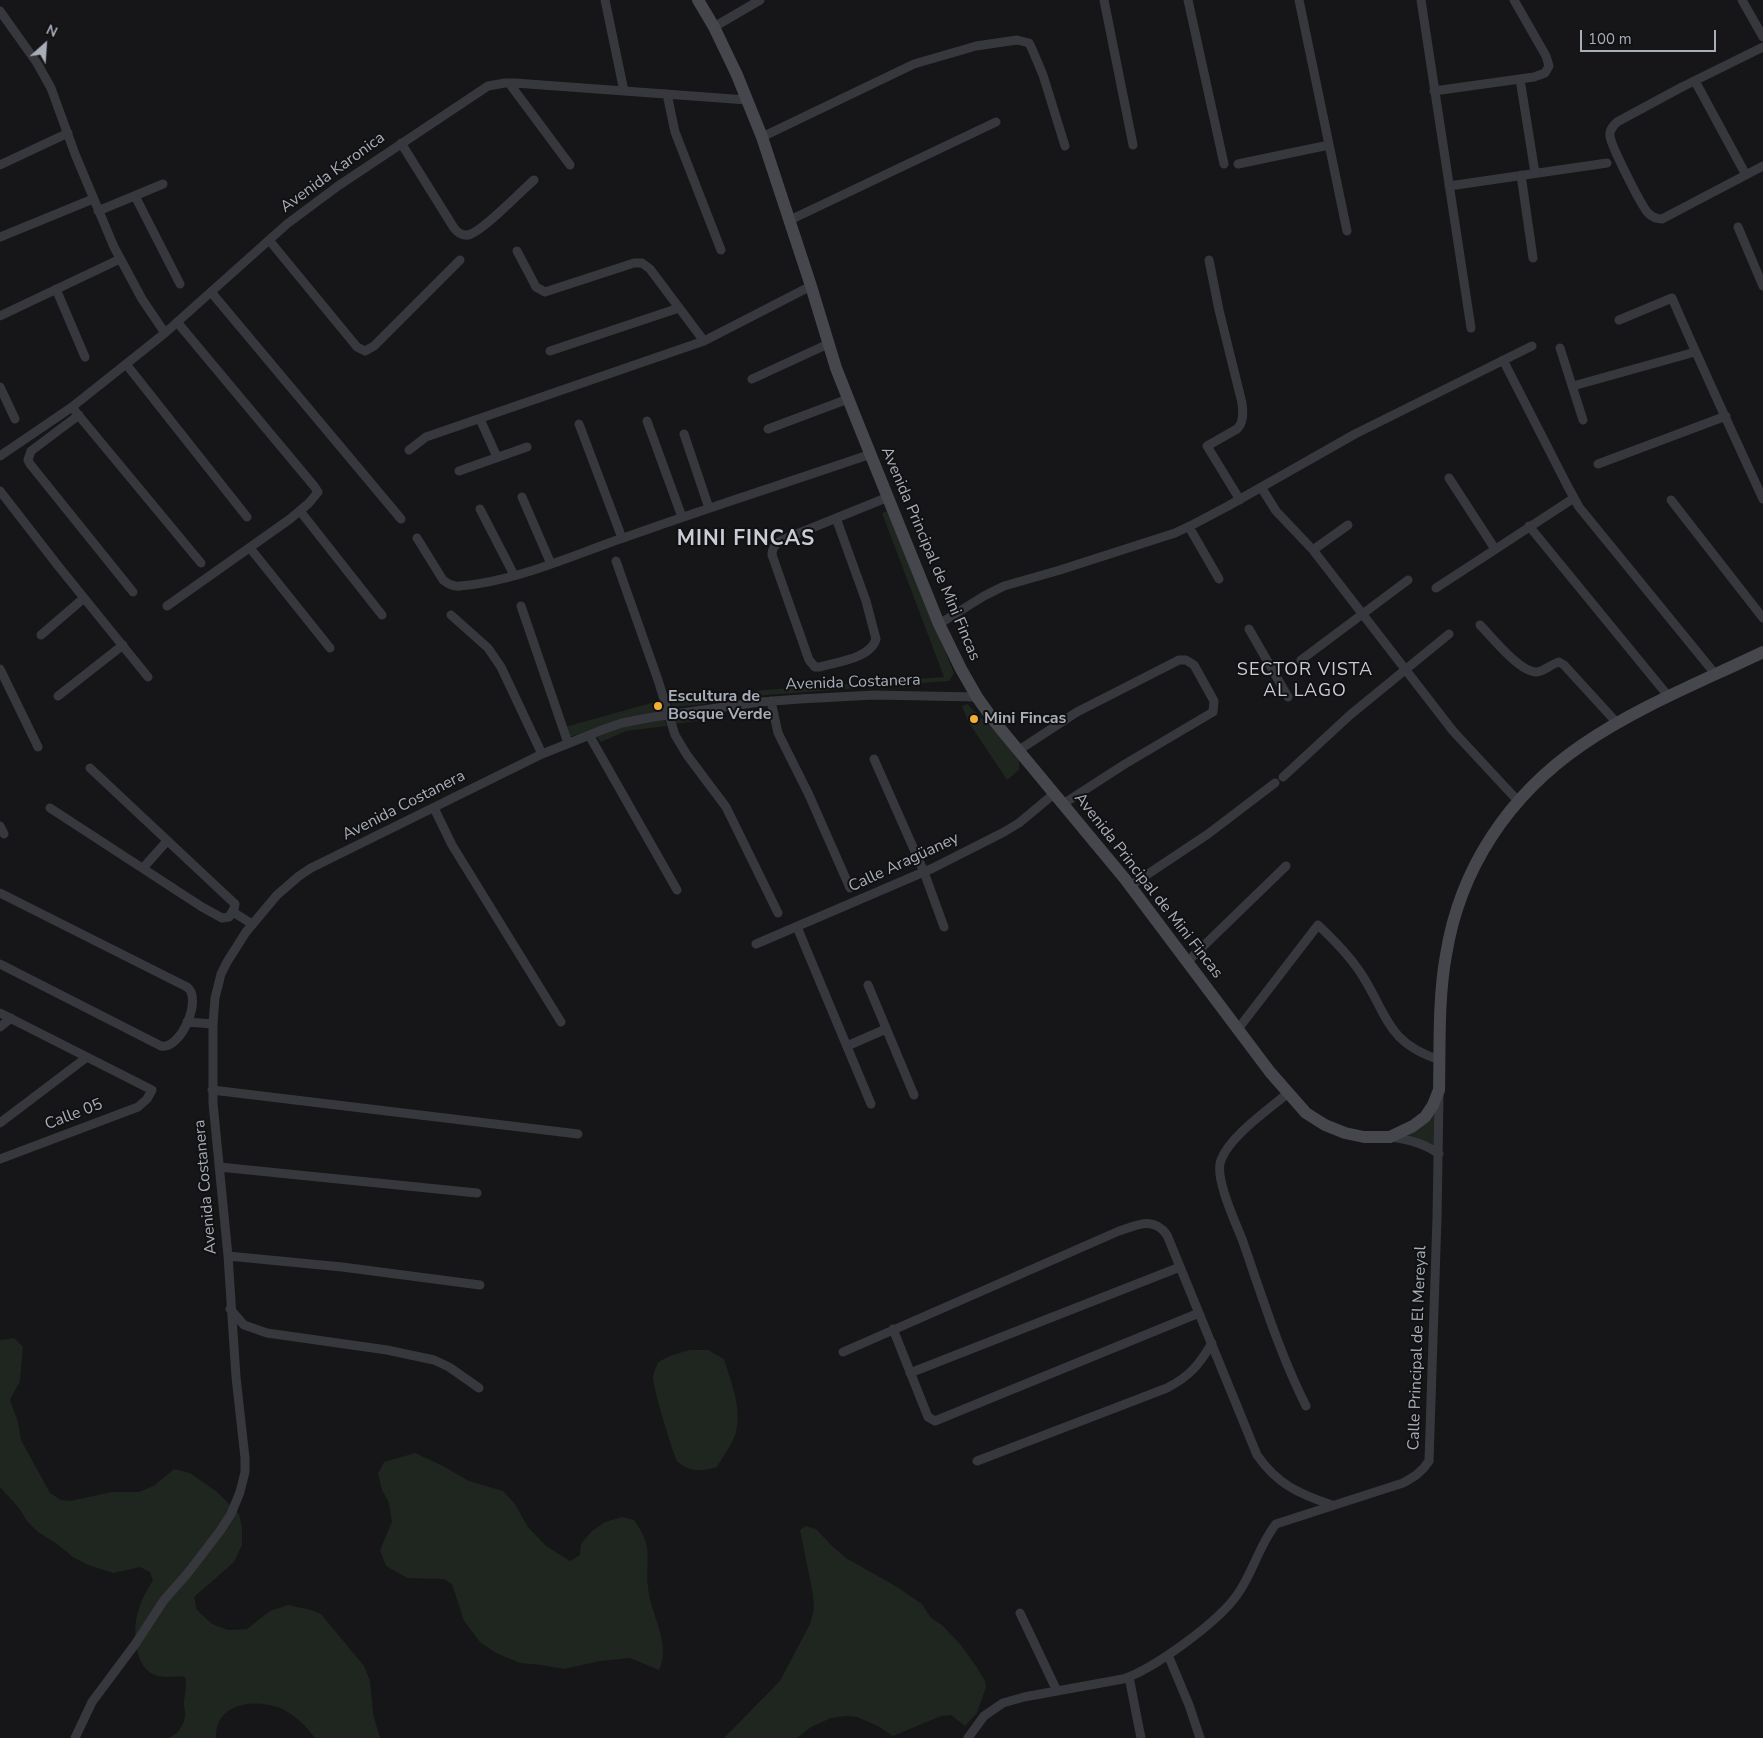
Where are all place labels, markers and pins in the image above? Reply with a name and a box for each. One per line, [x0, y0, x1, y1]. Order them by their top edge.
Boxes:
place label: Escultura de Bosque Verde [668, 687, 771, 725]
marker: Escultura de Bosque Verde [652, 700, 664, 712]
place label: Mini Fincas [984, 709, 1066, 729]
marker: Mini Fincas [968, 713, 980, 725]

